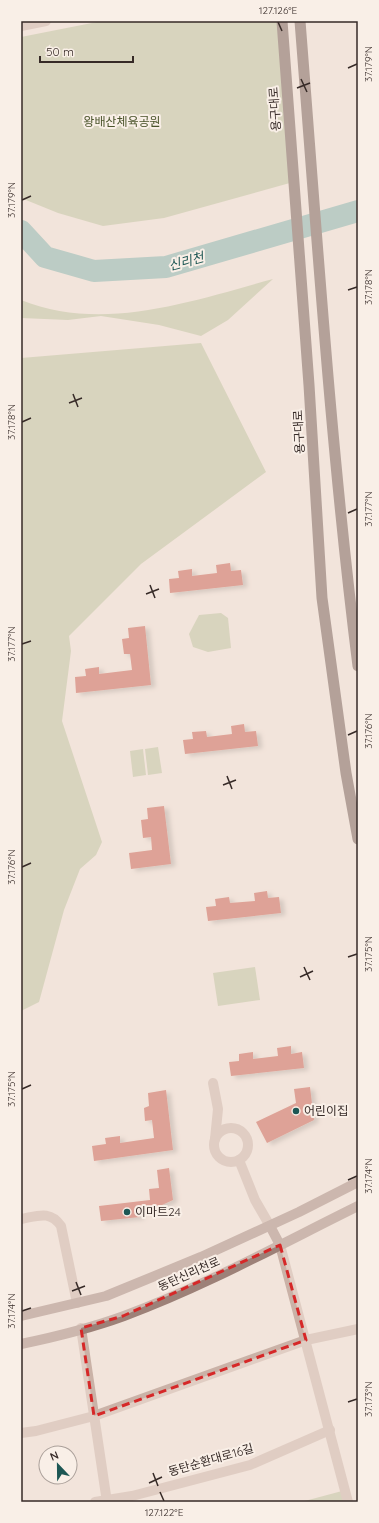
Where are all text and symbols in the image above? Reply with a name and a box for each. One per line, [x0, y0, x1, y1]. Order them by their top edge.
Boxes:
text: 127.126°E [259, 4, 298, 17]
scale bar [40, 38, 133, 64]
text: 50 m [46, 44, 74, 59]
text: 37.179°N [362, 46, 375, 82]
street label: 용구대로 [265, 86, 284, 132]
park label: 왕배산체육공원 [83, 114, 161, 129]
text: 37.179°N [5, 182, 18, 218]
water label: 신리천 [167, 248, 206, 273]
text: 37.178°N [362, 269, 375, 305]
text: 37.178°N [5, 404, 18, 440]
street label: 용구대로 [290, 410, 307, 454]
text: 37.177°N [362, 491, 375, 527]
text: 37.177°N [5, 626, 18, 662]
text: 37.176°N [362, 713, 375, 749]
text: 37.176°N [5, 849, 18, 885]
text: 37.175°N [362, 936, 375, 972]
text: 37.175°N [5, 1071, 18, 1107]
place label: 어린이집 [304, 1103, 348, 1118]
marker: 어린이집 [291, 1106, 301, 1116]
text: 37.174°N [362, 1158, 375, 1194]
place label: 이마트24 [135, 1204, 181, 1219]
marker: 이마트24 [122, 1207, 132, 1217]
street label: 동탄신리천로 [155, 1253, 222, 1294]
text: 37.174°N [5, 1293, 18, 1329]
text: 37.173°N [362, 1381, 375, 1417]
street label: 동탄순환대로16길 [166, 1440, 255, 1479]
north arrow [38, 1445, 78, 1485]
text: N [48, 1448, 61, 1464]
text: 127.122°E [145, 1506, 184, 1519]

